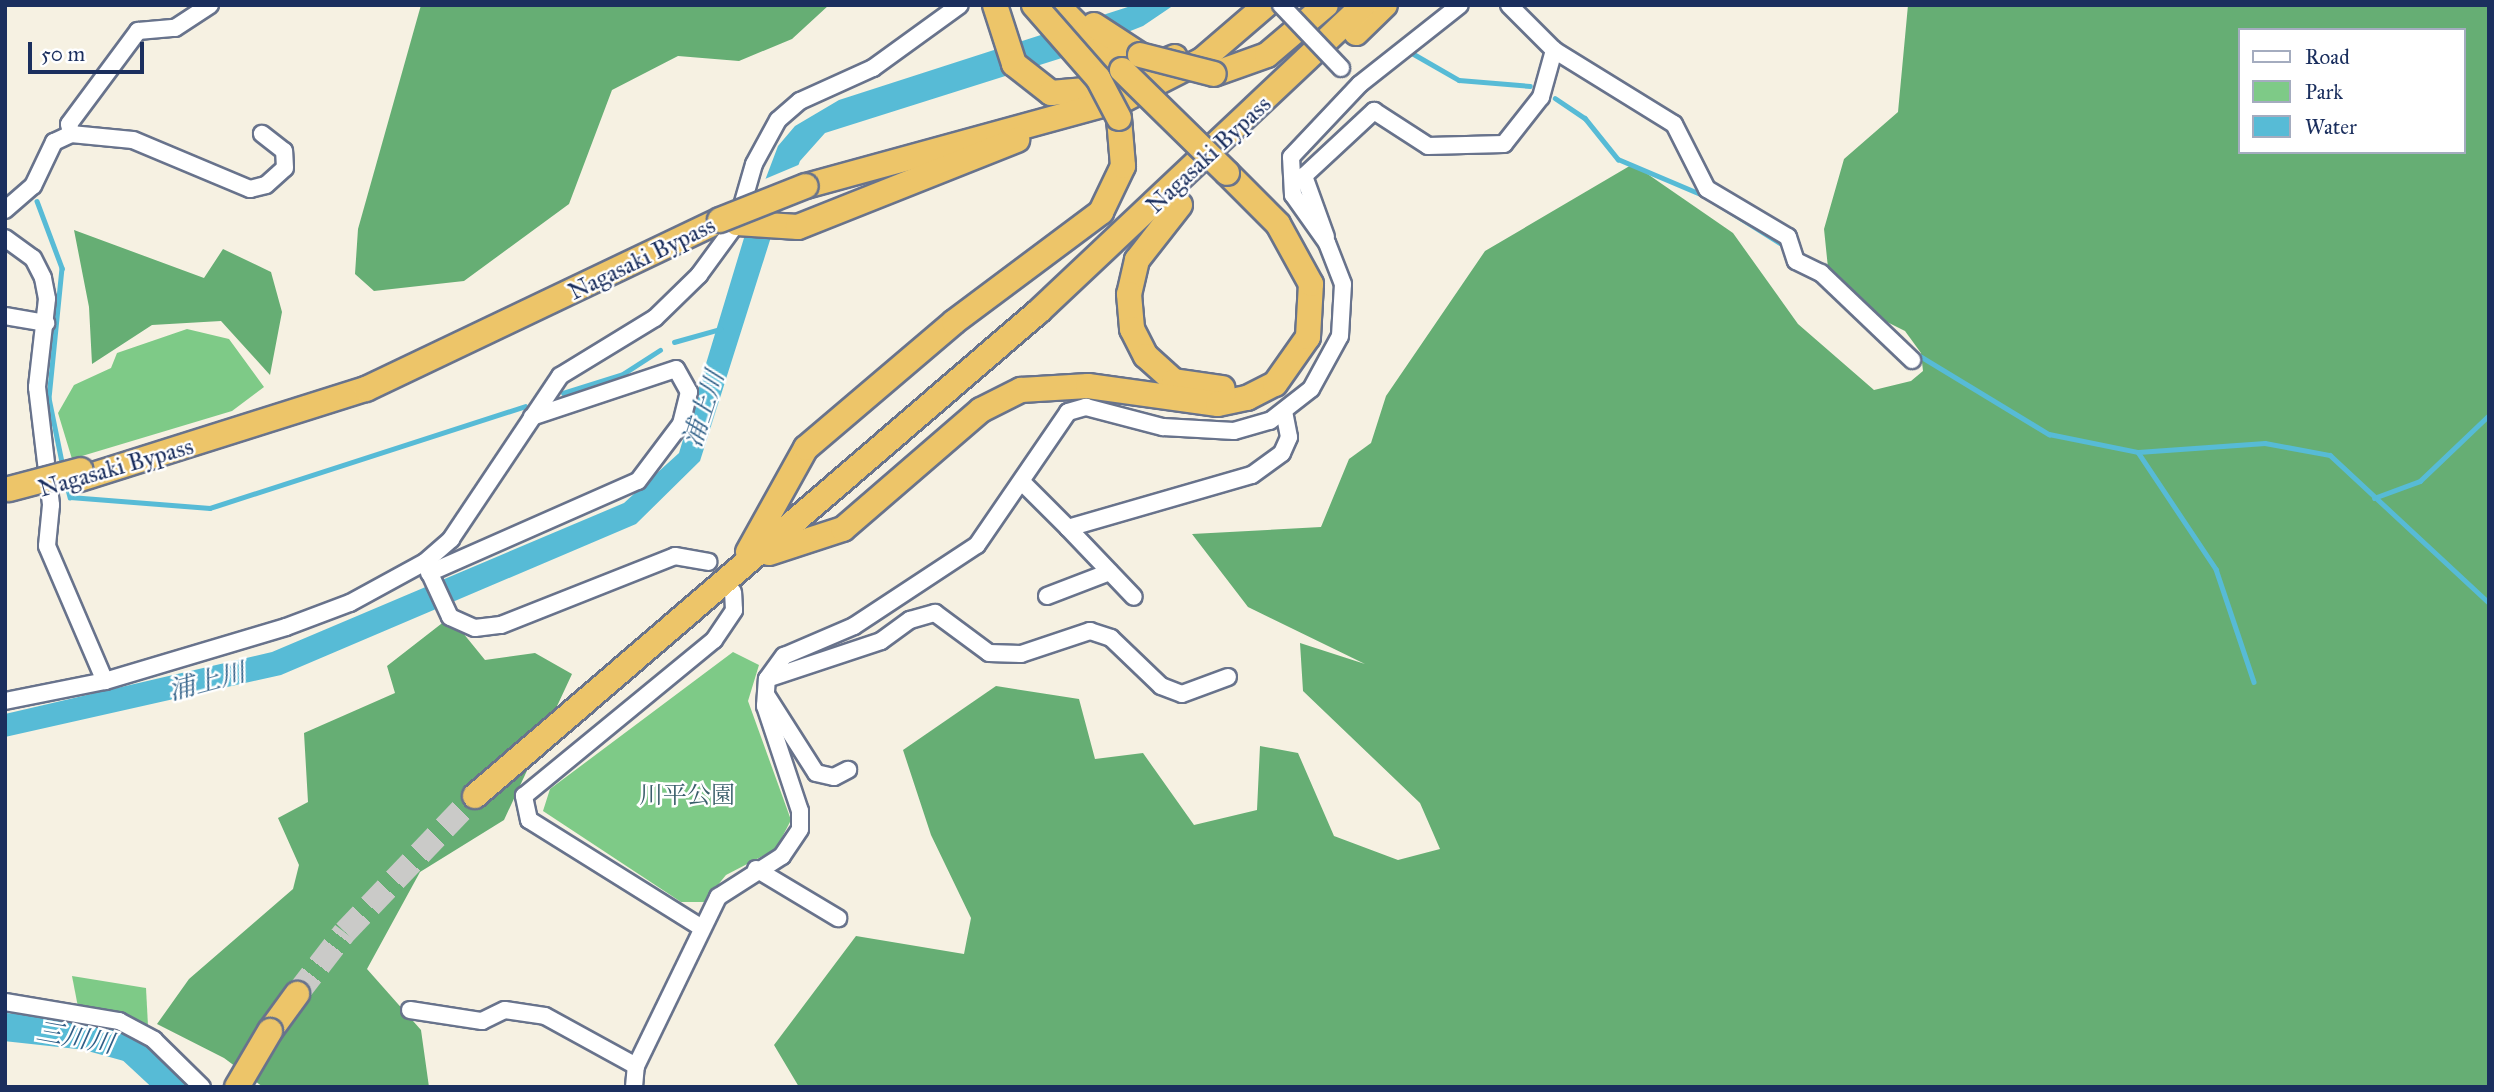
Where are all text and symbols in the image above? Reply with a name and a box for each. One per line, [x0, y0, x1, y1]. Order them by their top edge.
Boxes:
scale bar [32, 28, 147, 72]
legend [2238, 28, 2466, 154]
text: 50 m [41, 41, 85, 67]
text: Road [2305, 44, 2350, 70]
text: Park [2305, 79, 2343, 105]
street label: Nagasaki Bypass [1141, 90, 1277, 220]
text: Water [2305, 114, 2357, 140]
street label: Nagasaki Bypass [564, 211, 720, 307]
water label: 浦上川 [677, 367, 731, 451]
street label: Nagasaki Bypass [35, 432, 197, 504]
water label: 浦上川 [165, 657, 249, 707]
park label: 川平公園 [639, 782, 735, 810]
water label: 三川川 [34, 1016, 116, 1060]

